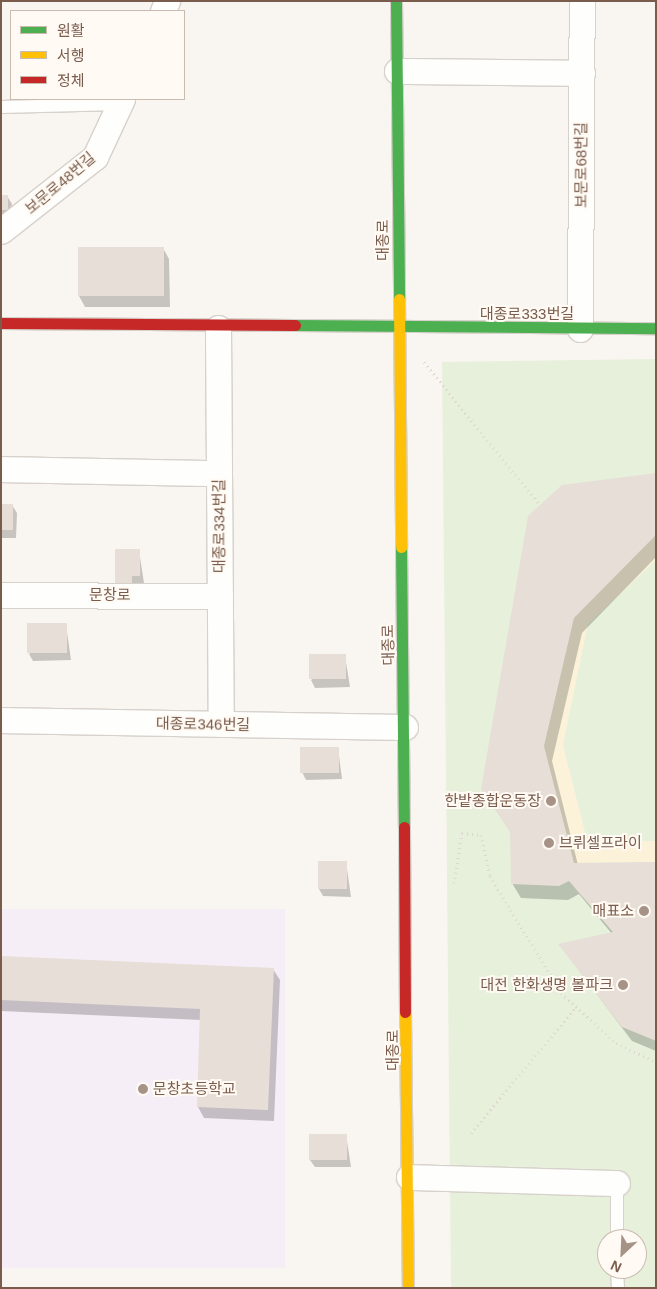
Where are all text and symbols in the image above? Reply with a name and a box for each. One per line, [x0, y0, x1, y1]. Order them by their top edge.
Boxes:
legend [10, 10, 185, 100]
text: 원활 [57, 22, 85, 39]
text: 서행 [57, 47, 85, 64]
text: 정체 [57, 72, 85, 89]
street label: 보문로68번길 [572, 122, 590, 208]
street label: 보문로48번길 [21, 149, 99, 217]
street label: 대종로 [374, 219, 392, 261]
street label: 대종로333번길 [480, 305, 574, 323]
street label: 대종로334번길 [210, 479, 228, 573]
street label: 문창로 [89, 586, 131, 604]
street label: 대종로 [379, 624, 397, 666]
street label: 대종로346번길 [156, 714, 250, 734]
place label: 한밭종합운동장 [444, 792, 541, 810]
marker: 한밭종합운동장 [545, 795, 557, 807]
place label: 브뤼셀프라이 [559, 834, 642, 852]
marker: 브뤼셀프라이 [543, 837, 555, 849]
place label: 매표소 [593, 902, 634, 920]
marker: 매표소 [638, 905, 650, 917]
place label: 대전 한화생명 볼파크 [480, 976, 613, 994]
marker: 대전 한화생명 볼파크 [617, 979, 629, 991]
street label: 대종로 [384, 1029, 402, 1071]
place label: 문창초등학교 [153, 1080, 236, 1098]
marker: 문창초등학교 [137, 1083, 149, 1095]
north arrow [597, 1229, 647, 1279]
text: N [608, 1257, 624, 1276]

